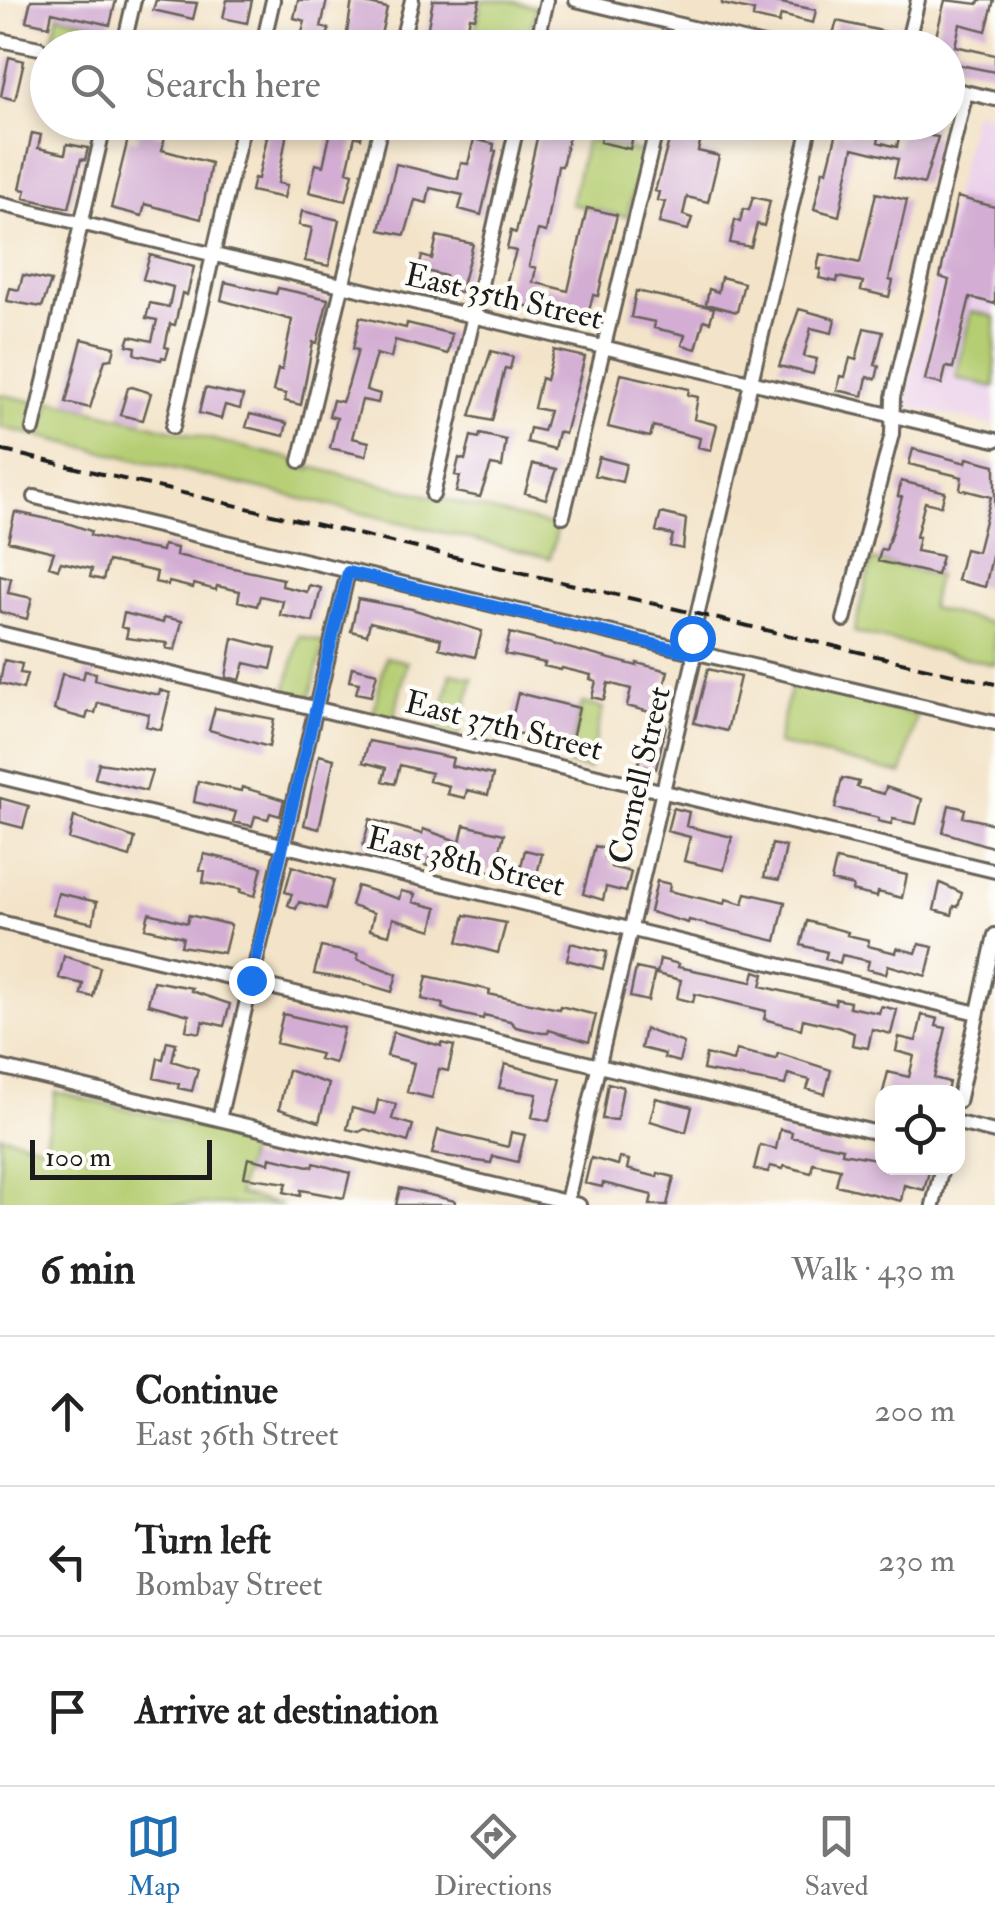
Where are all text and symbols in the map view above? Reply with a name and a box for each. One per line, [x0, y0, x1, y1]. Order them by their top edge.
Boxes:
search box [30, 30, 965, 140]
icon: search [65, 58, 120, 113]
text: Search here [145, 61, 321, 109]
street label: East 35th Street [401, 255, 607, 339]
route start [670, 616, 716, 662]
street label: East 37th Street [401, 682, 607, 770]
street label: Cornell Street [600, 683, 680, 868]
street label: East 38th Street [363, 818, 569, 906]
route end [229, 958, 275, 1004]
map controls [875, 1085, 965, 1175]
button: locate [875, 1085, 965, 1175]
scale bar [30, 1135, 212, 1180]
text: 100 m [45, 1140, 111, 1175]
text: 6 min [40, 1244, 135, 1296]
text: Walk · 430 m [791, 1250, 955, 1290]
text: Continue [135, 1367, 278, 1415]
icon: ahead [40, 1384, 95, 1439]
text: 200 m [874, 1391, 955, 1431]
text: East 36th Street [135, 1415, 339, 1455]
text: Turn left [135, 1517, 271, 1565]
icon: left [40, 1534, 95, 1589]
text: 230 m [879, 1541, 955, 1581]
text: Bombay Street [135, 1565, 323, 1605]
icon: arrive [40, 1684, 95, 1739]
text: Arrive at destination [135, 1687, 439, 1735]
tab: Map [126, 1809, 181, 1904]
tab: Directions [434, 1809, 552, 1904]
tab: Saved [805, 1809, 869, 1904]

